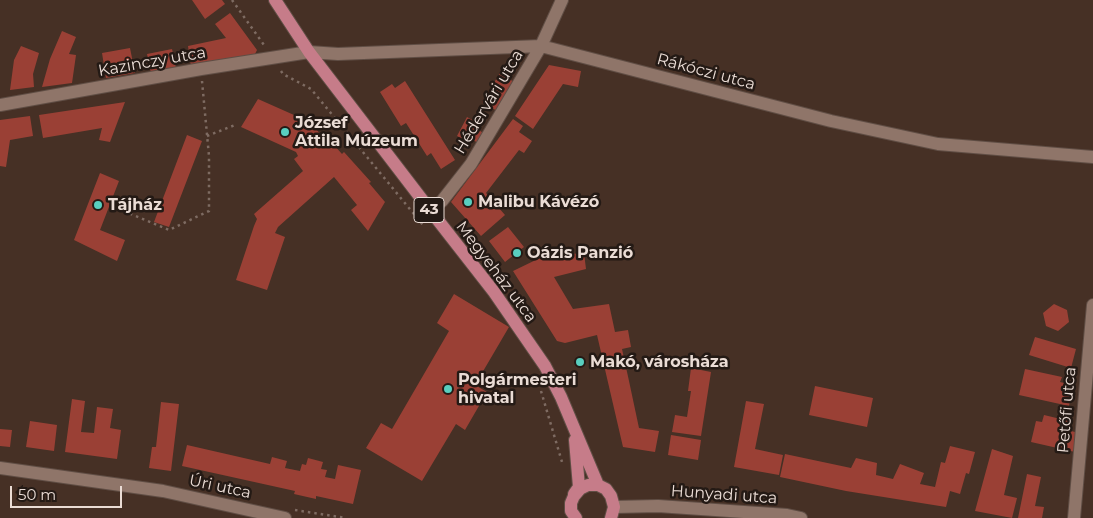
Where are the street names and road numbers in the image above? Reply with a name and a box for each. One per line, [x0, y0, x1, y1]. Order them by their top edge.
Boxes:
street label: Kazinczy utca [97, 43, 207, 81]
street label: Hédervári utca [450, 47, 528, 157]
street label: Rákóczi utca [655, 50, 757, 94]
road number: 43 [414, 198, 444, 222]
street label: Megyeház utca [452, 218, 540, 326]
street label: Petőfi utca [1054, 366, 1080, 454]
street label: Úri utca [187, 471, 253, 503]
street label: Hunyadi utca [670, 482, 778, 508]

